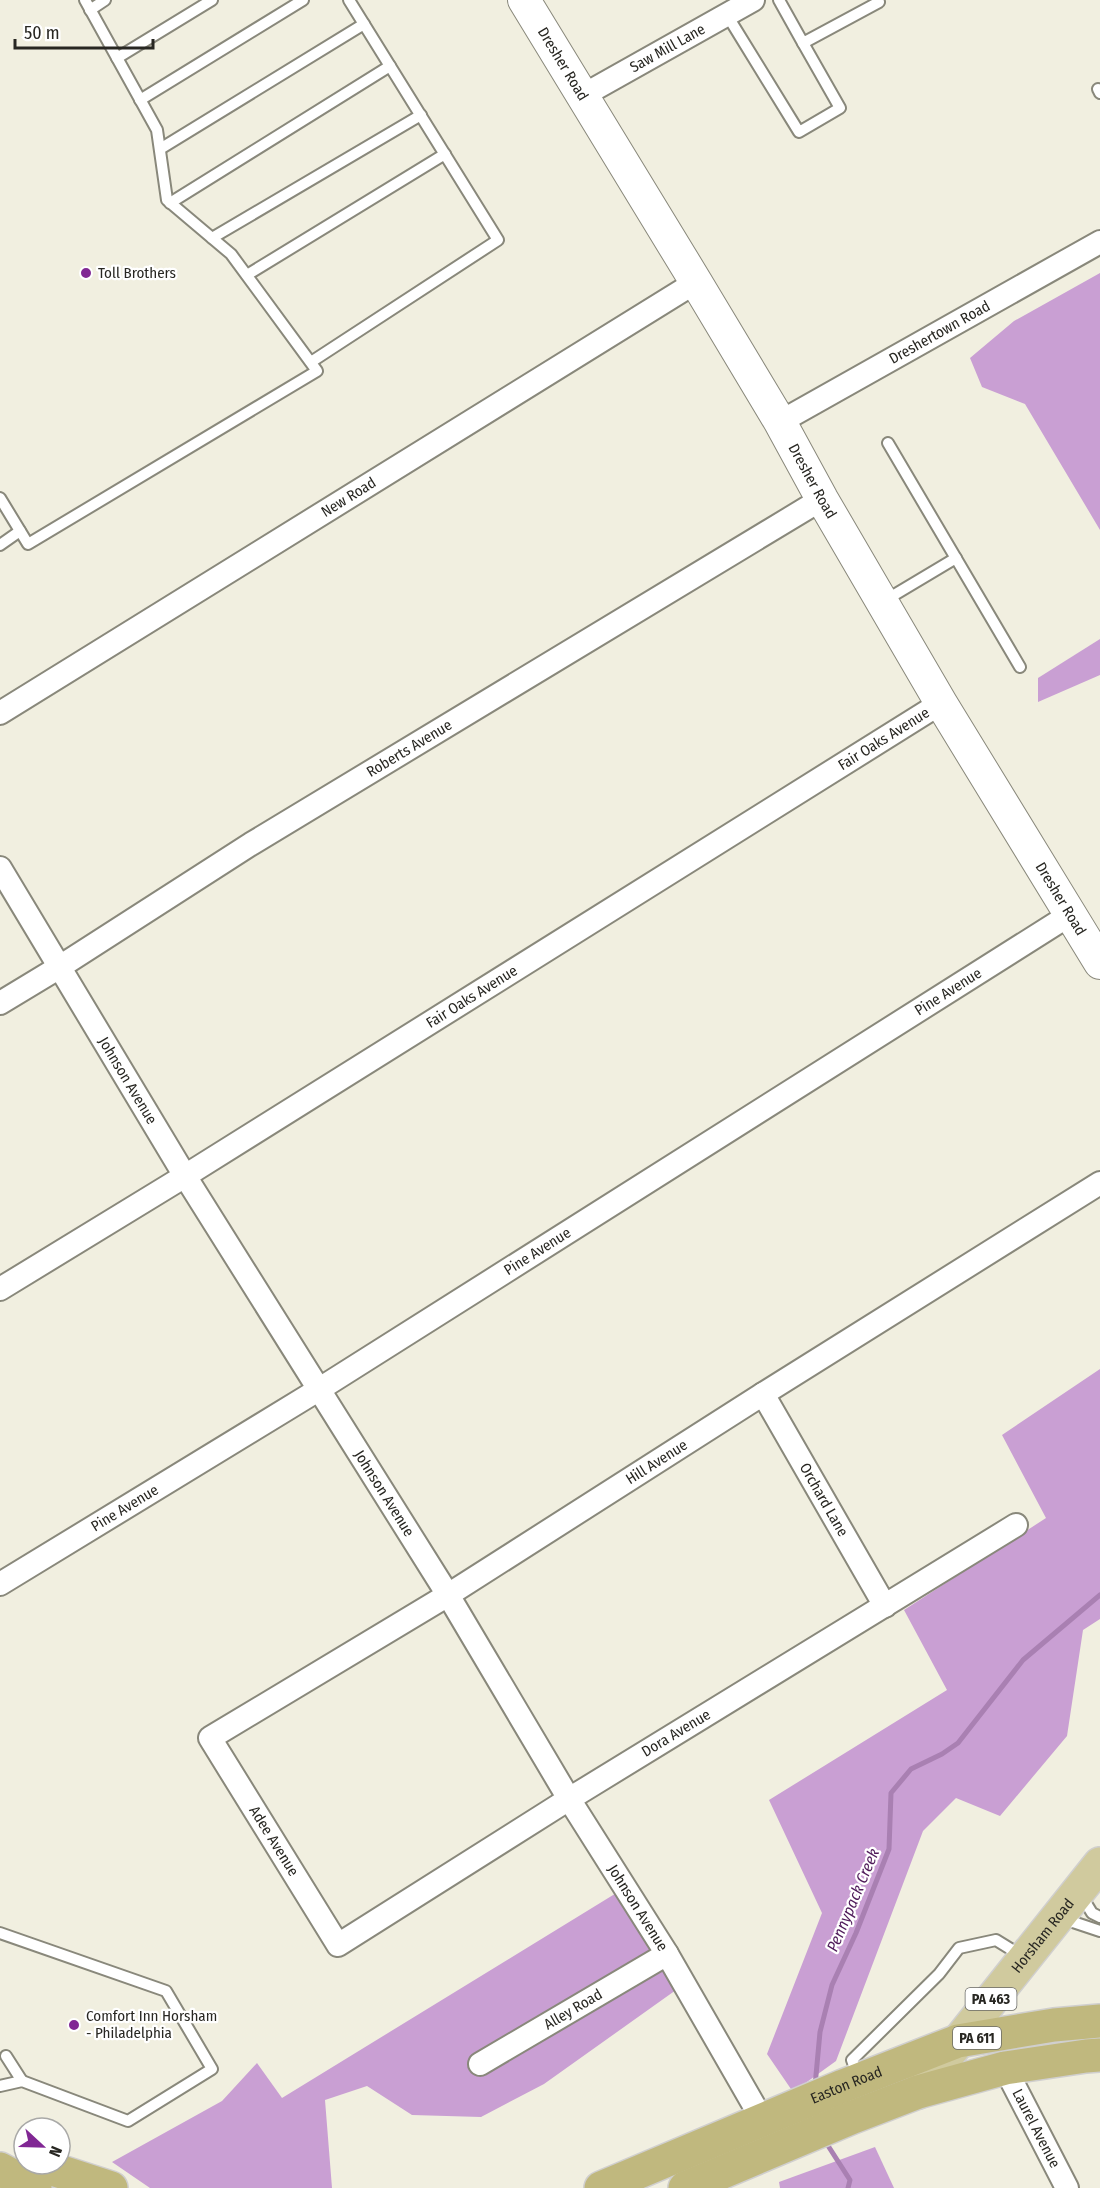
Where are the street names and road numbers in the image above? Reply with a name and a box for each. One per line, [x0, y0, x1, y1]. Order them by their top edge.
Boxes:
street label: Saw Mill Lane [627, 20, 708, 76]
street label: Dresher Road [534, 24, 592, 104]
street label: Dreshertown Road [886, 297, 993, 368]
street label: Dresher Road [785, 441, 840, 522]
street label: New Road [318, 473, 379, 521]
street label: Fair Oaks Avenue [835, 704, 933, 774]
street label: Roberts Avenue [363, 716, 455, 781]
street label: Dresher Road [1032, 859, 1090, 939]
street label: Fair Oaks Avenue [423, 961, 521, 1032]
street label: Pine Avenue [911, 964, 985, 1019]
street label: Johnson Avenue [95, 1034, 161, 1128]
street label: Pine Avenue [501, 1224, 574, 1279]
street label: Hill Avenue [622, 1436, 691, 1488]
street label: Johnson Avenue [350, 1447, 418, 1540]
street label: Orchard Lane [796, 1460, 852, 1540]
street label: Pine Avenue [88, 1481, 162, 1535]
street label: Dora Avenue [638, 1705, 714, 1761]
street label: Adee Avenue [245, 1803, 303, 1879]
street label: Johnson Avenue [604, 1861, 672, 1954]
street label: Horsham Road [1008, 1895, 1078, 1976]
street label: Alley Road [541, 1985, 605, 2033]
road number: PA 463 [966, 1988, 1016, 2010]
road number: PA 611 [953, 2027, 1001, 2049]
street label: Easton Road [808, 2063, 885, 2108]
street label: Laurel Avenue [1008, 2086, 1064, 2171]

